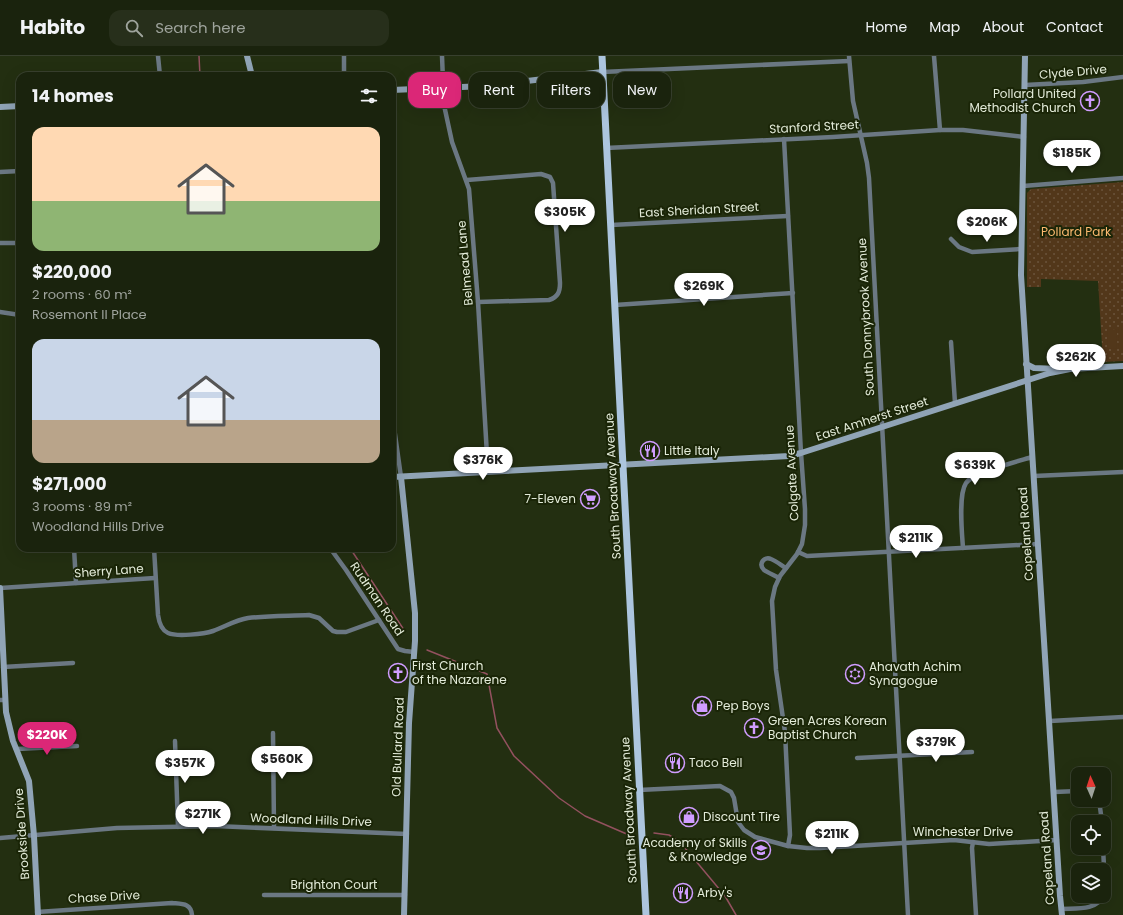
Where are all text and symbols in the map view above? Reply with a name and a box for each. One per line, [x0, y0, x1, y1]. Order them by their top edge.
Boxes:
search box [109, 10, 389, 46]
text: Habito [20, 14, 85, 41]
icon: search [123, 17, 145, 39]
text: Search here [155, 17, 245, 38]
text: Home [865, 17, 907, 37]
text: Map [929, 17, 960, 37]
text: About [982, 17, 1024, 37]
text: Contact [1046, 17, 1103, 37]
street label: Clyde Drive [1038, 60, 1107, 83]
chip: Buy [408, 72, 461, 108]
chip: Rent [469, 72, 529, 108]
chip: Filters [537, 72, 605, 108]
chip: New [613, 72, 671, 108]
text: 14 homes [32, 84, 114, 108]
icon: filters [358, 85, 380, 107]
place label: Pollard United Methodist Church [970, 85, 1076, 116]
church icon: Pollard United Methodist Church [1079, 90, 1101, 112]
street label: Stanford Street [769, 116, 859, 137]
pin: $185K [1044, 140, 1100, 174]
text: $185K [1052, 143, 1092, 162]
icon: home [170, 153, 242, 225]
street label: East Sheridan Street [639, 198, 759, 221]
pin: $305K [537, 199, 593, 233]
text: $305K [544, 202, 586, 221]
pin: $206K [959, 209, 1015, 243]
text: $206K [966, 212, 1008, 231]
street label: Belmead Lane [452, 220, 477, 306]
park label: Pollard Park [1041, 223, 1112, 240]
street label: South Donnybrook Avenue [853, 238, 878, 397]
text: $220,000 [32, 260, 112, 284]
pin: $269K [676, 273, 732, 307]
text: $269K [683, 276, 725, 295]
text: 2 rooms · 60 m² [32, 285, 132, 304]
text: Rosemont II Place [32, 305, 147, 324]
pin: $262K [1048, 344, 1104, 378]
text: $262K [1056, 347, 1096, 366]
icon: home [170, 365, 242, 437]
street label: East Amherst Street [814, 392, 930, 445]
street label: South Broadway Avenue [600, 412, 625, 560]
street label: Colgate Avenue [780, 425, 803, 522]
restaurant icon: Little Italy [639, 440, 661, 462]
place label: Little Italy [664, 442, 720, 459]
pin: $376K [455, 447, 511, 481]
text: $376K [463, 450, 503, 469]
pin: $639K [947, 452, 1003, 486]
text: $639K [954, 455, 996, 474]
text: $271,000 [32, 472, 107, 496]
street label: Copeland Road [1014, 487, 1037, 581]
supermarket icon: 7-Eleven [579, 488, 601, 510]
place label: 7-Eleven [524, 490, 576, 507]
text: 3 rooms · 89 m² [32, 497, 132, 516]
text: Woodland Hills Drive [32, 517, 164, 536]
pin: $211K [888, 525, 944, 559]
text: $211K [899, 528, 933, 547]
street label: Rudman Road [346, 558, 408, 639]
street label: Sherry Lane [74, 560, 144, 581]
place label: First Church of the Nazarene [412, 657, 507, 688]
place label: Ahavath Achim Synagogue [869, 658, 961, 689]
church icon: First Church of the Nazarene [387, 662, 409, 684]
synagogue icon: Ahavath Achim Synagogue [844, 663, 866, 685]
shop icon: Pep Boys [691, 695, 713, 717]
street label: Old Bullard Road [387, 697, 408, 797]
place label: Pep Boys [716, 697, 770, 714]
place label: Green Acres Korean Baptist Church [768, 712, 887, 743]
church icon: Green Acres Korean Baptist Church [743, 717, 765, 739]
pin: $220K [19, 722, 75, 756]
text: $220K [27, 725, 67, 744]
pin: $379K [908, 729, 964, 763]
text: $379K [916, 732, 956, 751]
street label: South Broadway Avenue [616, 736, 641, 884]
pin: $560K [254, 746, 310, 780]
text: $560K [261, 749, 303, 768]
pin: $357K [157, 750, 213, 784]
restaurant icon: Taco Bell [664, 752, 686, 774]
text: $357K [165, 753, 205, 772]
place label: Taco Bell [689, 754, 743, 771]
north arrow [1071, 767, 1111, 807]
map controls [1071, 767, 1111, 903]
street label: Brookside Drive [10, 788, 33, 880]
pin: $271K [175, 801, 231, 835]
text: $271K [185, 804, 221, 823]
shop icon: Discount Tire [678, 806, 700, 828]
place label: Discount Tire [703, 808, 780, 825]
street label: Woodland Hills Drive [250, 809, 372, 830]
street label: Copeland Road [1035, 811, 1058, 905]
button: locate [1071, 815, 1111, 855]
pin: $211K [804, 821, 860, 855]
street label: Winchester Drive [913, 823, 1013, 840]
text: $211K [815, 824, 849, 843]
place label: Academy of Skills & Knowledge [642, 834, 747, 865]
school or university icon: Academy of Skills & Knowledge [750, 839, 772, 861]
button: layers [1071, 863, 1111, 903]
street label: Brighton Court [291, 876, 377, 893]
restaurant icon: Arby's [672, 882, 694, 904]
place label: Arby's [697, 884, 733, 901]
street label: Chase Drive [68, 886, 140, 907]

